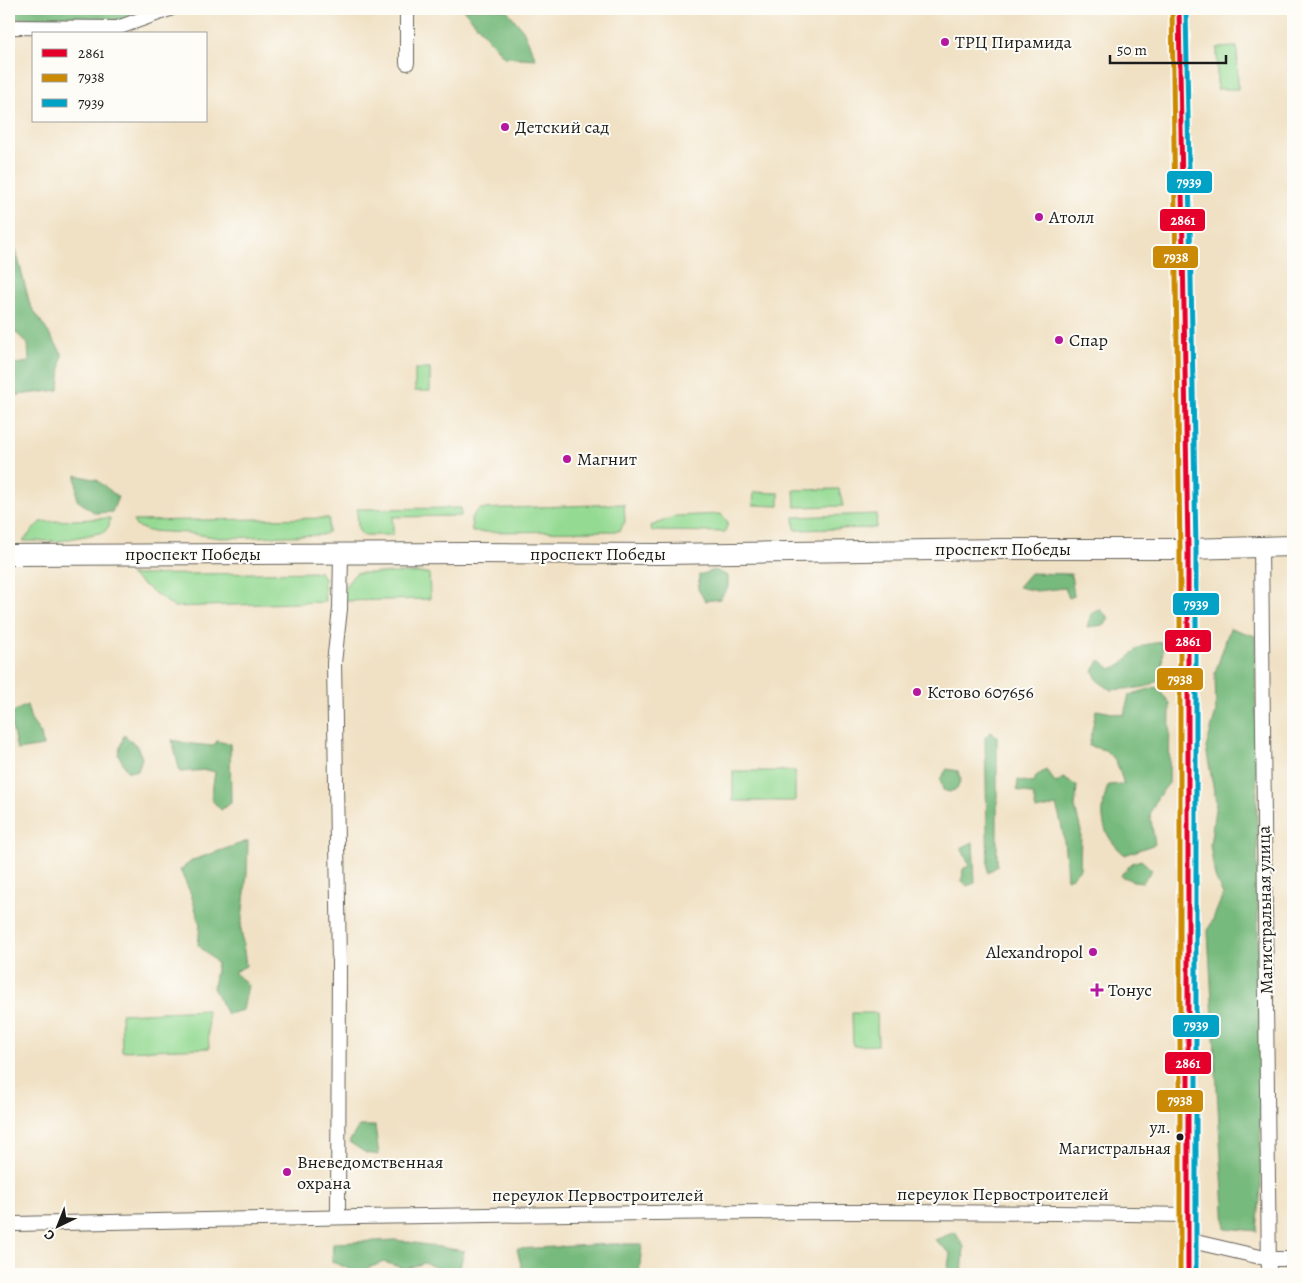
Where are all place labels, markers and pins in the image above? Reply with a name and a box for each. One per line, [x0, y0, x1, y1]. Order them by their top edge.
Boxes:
place label: ТРЦ Пирамида [955, 30, 1072, 54]
marker: ТРЦ Пирамида [939, 36, 951, 48]
place label: Детский сад [515, 115, 609, 139]
marker: Детский сад [499, 121, 511, 133]
place label: Атолл [1048, 205, 1095, 229]
marker: Атолл [1033, 211, 1045, 223]
place label: Спар [1069, 328, 1108, 352]
marker: Спар [1053, 334, 1065, 346]
place label: Магнит [577, 447, 637, 471]
marker: Магнит [561, 453, 573, 465]
place label: Кстово 607656 [927, 680, 1034, 704]
marker: Кстово 607656 [911, 686, 923, 698]
place label: Alexandropol [985, 940, 1084, 964]
marker: Alexandropol [1087, 946, 1099, 958]
place label: Тонус [1108, 978, 1152, 1002]
marker: Тонус [1090, 983, 1104, 997]
place label: ул. Магистральная [1058, 1116, 1171, 1160]
marker: ул. Магистральная [1175, 1132, 1185, 1142]
place label: Вневедомственная охрана [297, 1150, 444, 1195]
marker: Вневедомственная охрана [281, 1166, 293, 1178]

